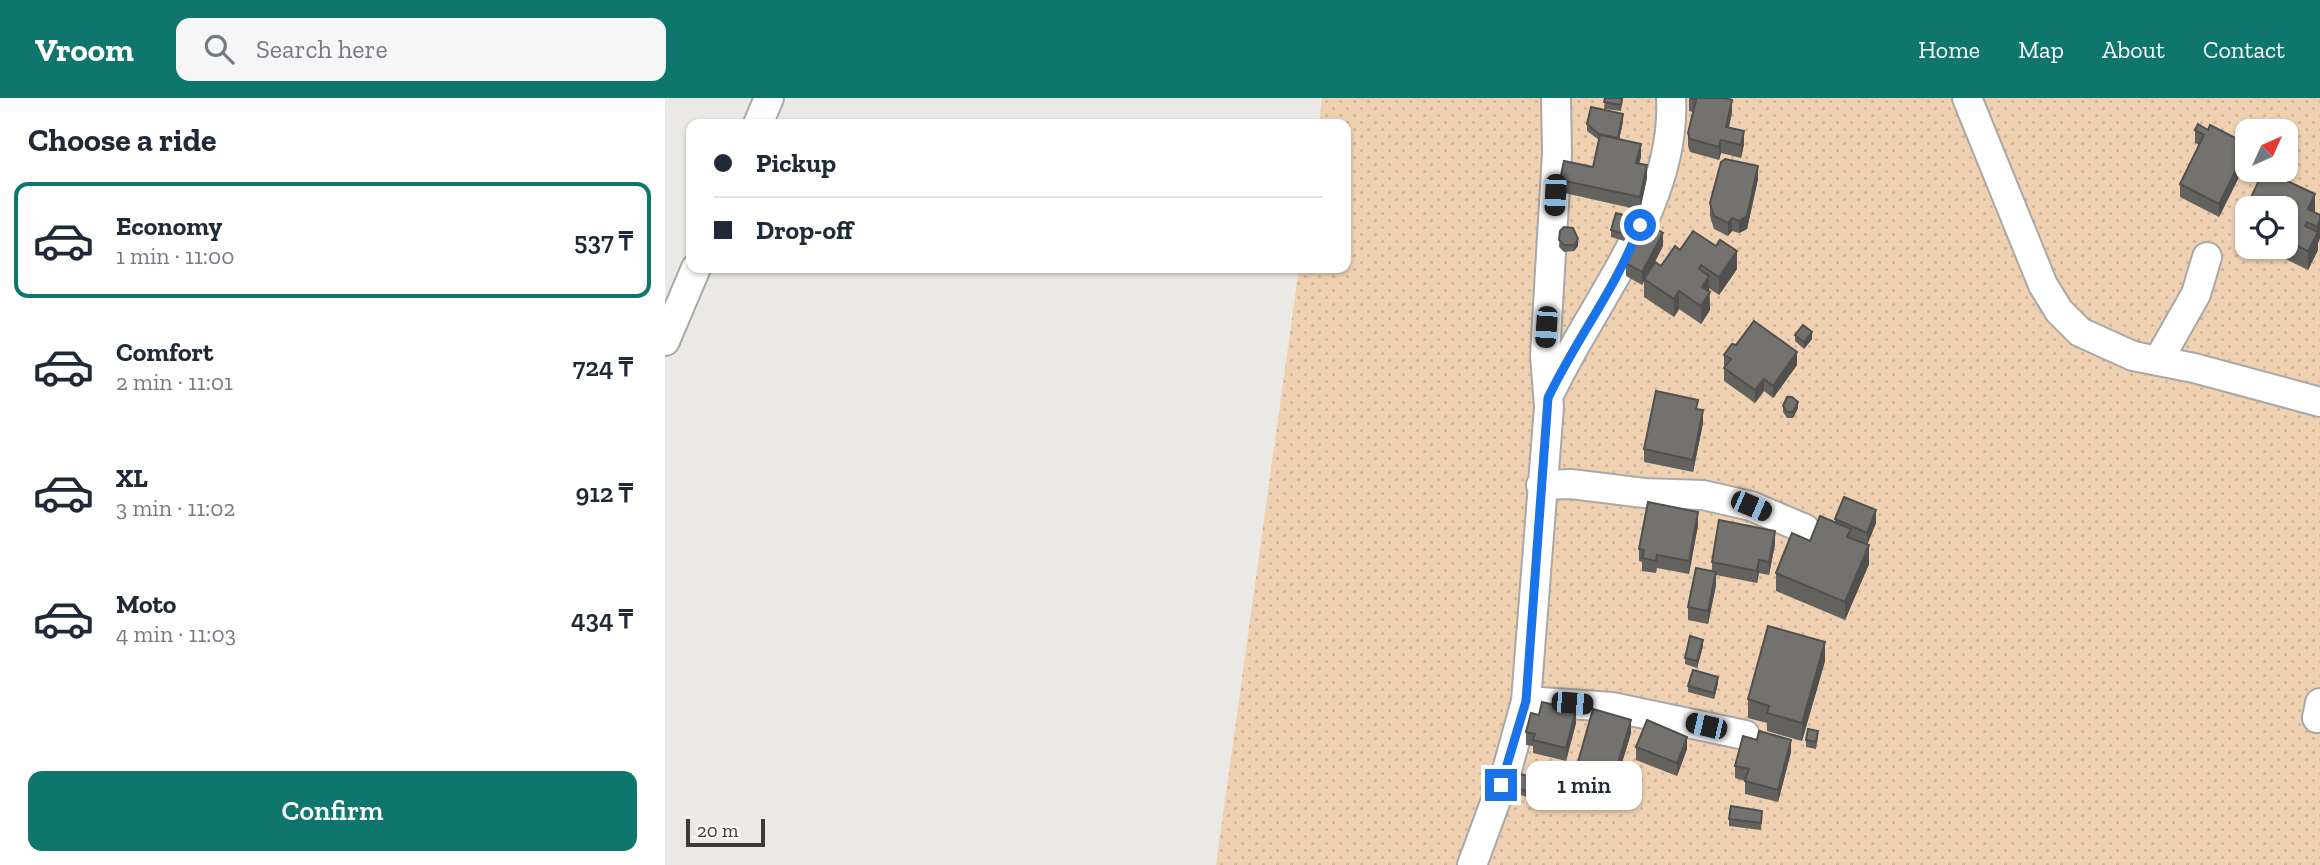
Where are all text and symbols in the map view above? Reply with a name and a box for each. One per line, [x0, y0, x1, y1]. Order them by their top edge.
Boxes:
search box [176, 18, 666, 81]
text: Vroom [35, 30, 134, 69]
icon: search [200, 30, 238, 68]
text: Search here [256, 33, 388, 65]
text: Home [1918, 35, 1980, 64]
text: Map [2018, 35, 2064, 64]
text: About [2102, 35, 2165, 64]
text: Contact [2203, 35, 2285, 64]
north arrow [2235, 119, 2298, 182]
map controls [2235, 119, 2298, 259]
text: Choose a ride [28, 121, 216, 159]
text: Pickup [756, 147, 836, 179]
car [1544, 173, 1567, 217]
button: locate [2235, 196, 2298, 259]
icon: car [32, 209, 95, 272]
route start [1624, 209, 1656, 241]
text: Economy [116, 210, 222, 242]
text: Drop-off [756, 214, 853, 246]
text: 537 ₸ [574, 225, 633, 257]
text: 1 min · 11:00 [116, 242, 234, 270]
car [1535, 305, 1558, 349]
icon: car [32, 335, 95, 398]
text: Comfort [116, 336, 213, 368]
text: 724 ₸ [573, 351, 633, 383]
text: 2 min · 11:01 [116, 368, 233, 396]
icon: car [32, 461, 95, 524]
text: XL [116, 462, 148, 494]
text: 912 ₸ [576, 477, 633, 509]
car [1728, 488, 1775, 524]
text: 3 min · 11:02 [116, 494, 235, 522]
icon: car [32, 587, 95, 650]
text: Moto [116, 588, 176, 620]
text: 434 ₸ [571, 603, 633, 635]
text: 4 min · 11:03 [116, 620, 236, 648]
car [1551, 691, 1594, 715]
car [1684, 711, 1729, 741]
callout: 1 min [1525, 760, 1641, 810]
route end [1485, 769, 1517, 801]
button: Confirm [28, 771, 637, 851]
text: 1 min [1557, 771, 1611, 799]
scale bar [686, 816, 765, 848]
text: 20 m [697, 819, 738, 842]

